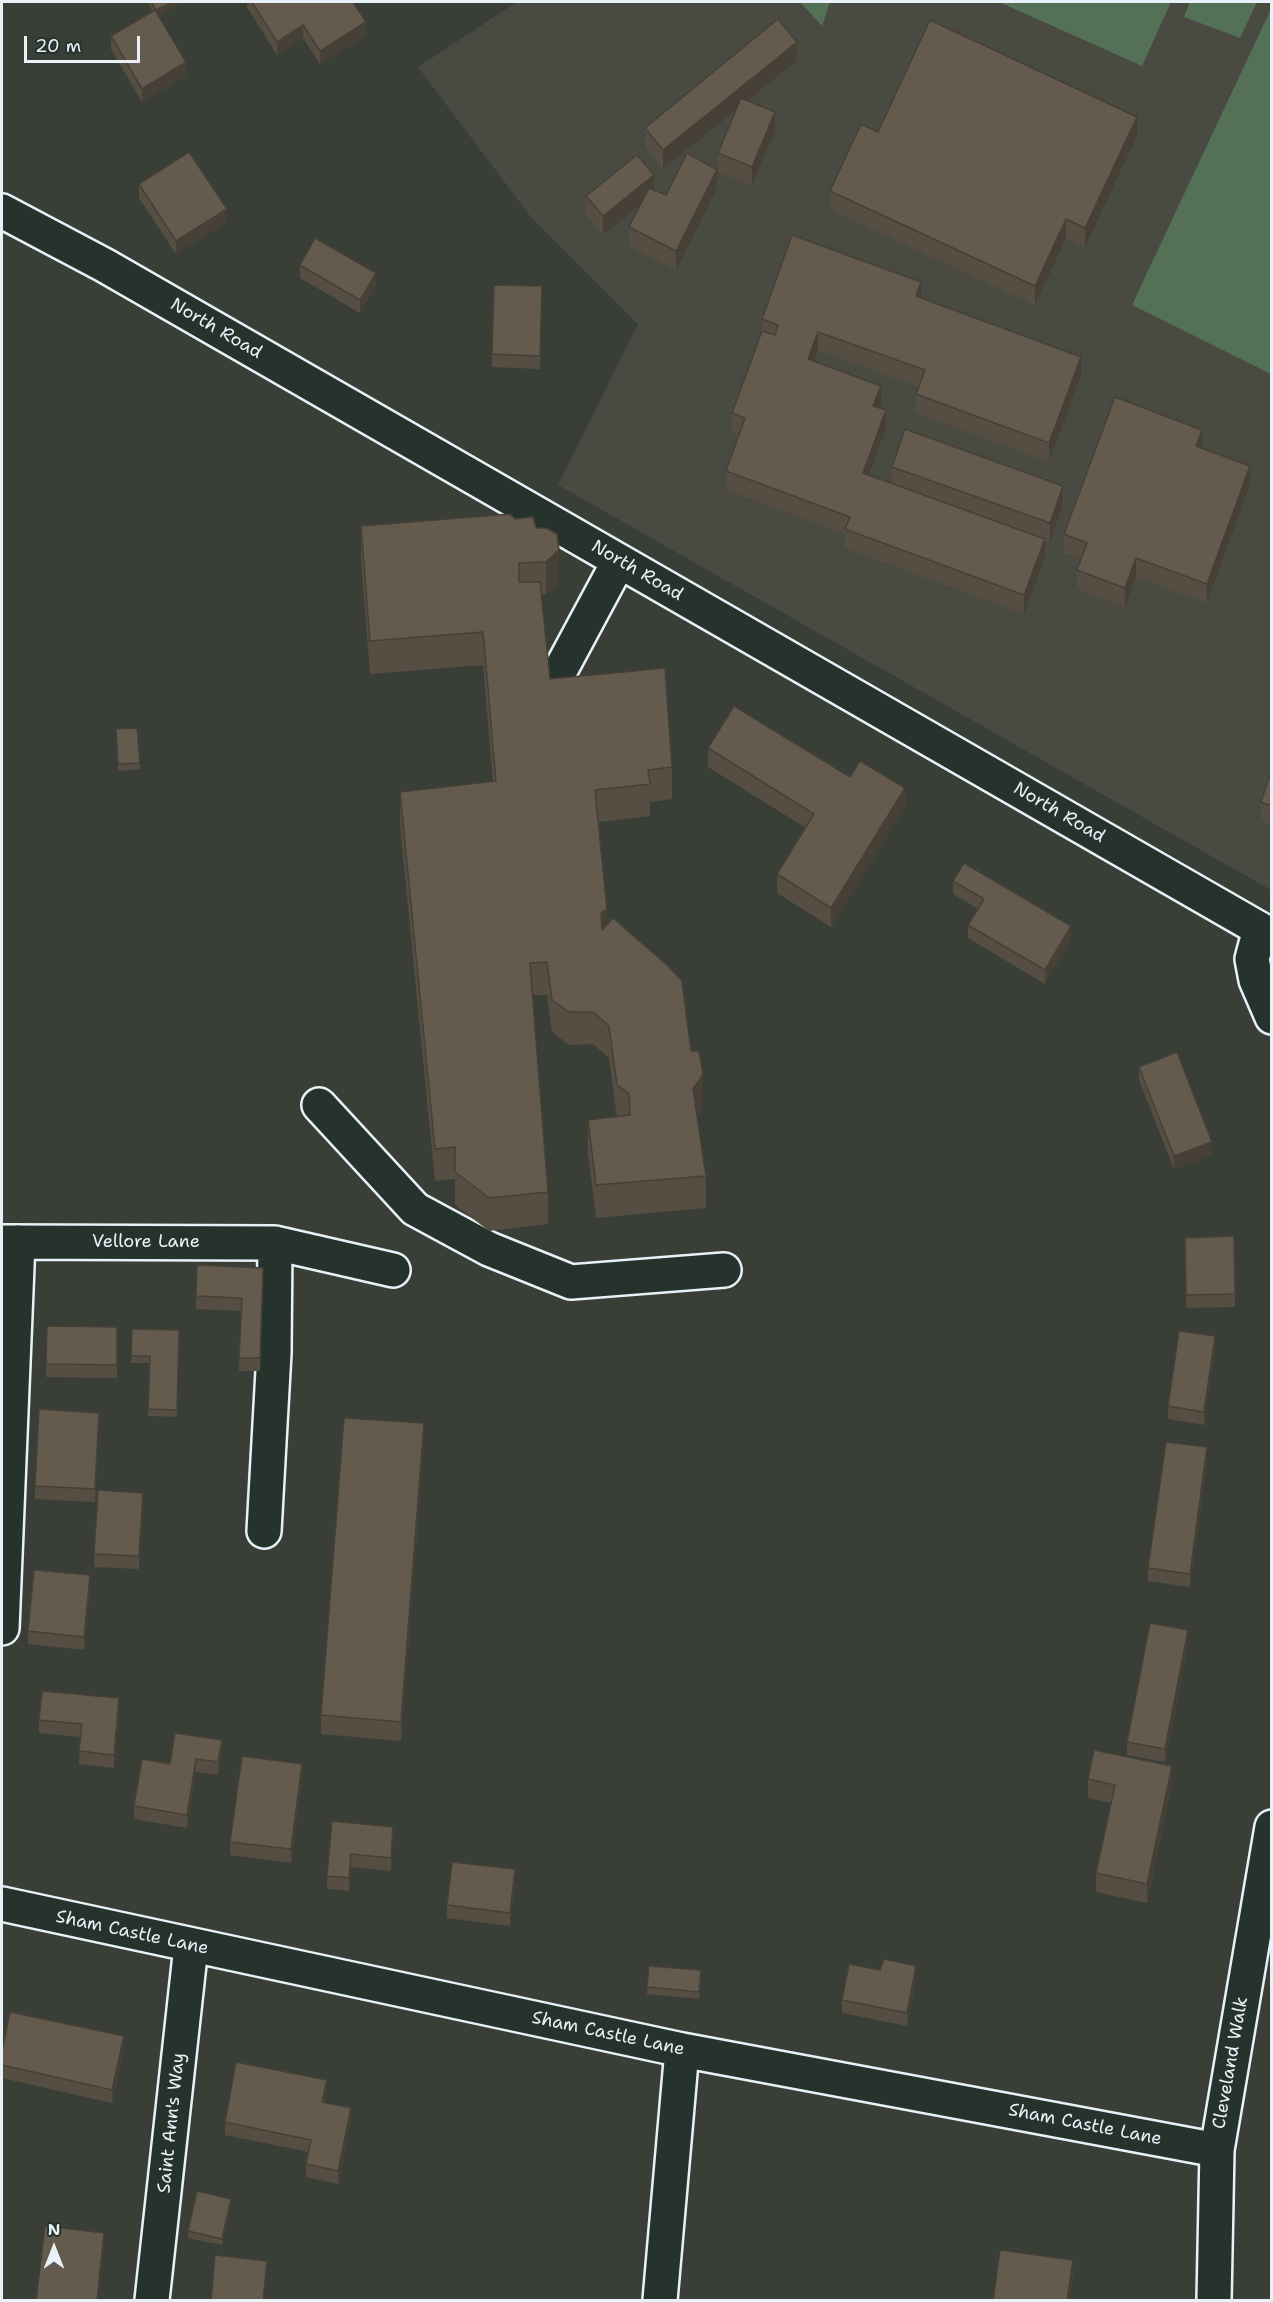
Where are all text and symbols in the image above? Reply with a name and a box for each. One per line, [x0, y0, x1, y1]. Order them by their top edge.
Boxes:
scale bar [27, 24, 142, 62]
text: 20 m [35, 34, 81, 58]
street label: North Road [166, 294, 266, 364]
street label: North Road [587, 536, 687, 606]
street label: North Road [1009, 778, 1109, 848]
street label: Vellore Lane [92, 1231, 200, 1253]
street label: Sham Castle Lane [54, 1906, 210, 1960]
street label: Cleveland Walk [1209, 1995, 1253, 2131]
street label: Sham Castle Lane [530, 2007, 686, 2061]
street label: Saint Ann's Way [154, 2052, 190, 2194]
street label: Sham Castle Lane [1007, 2100, 1163, 2150]
north arrow [24, 2218, 84, 2278]
text: N [48, 2219, 60, 2240]

